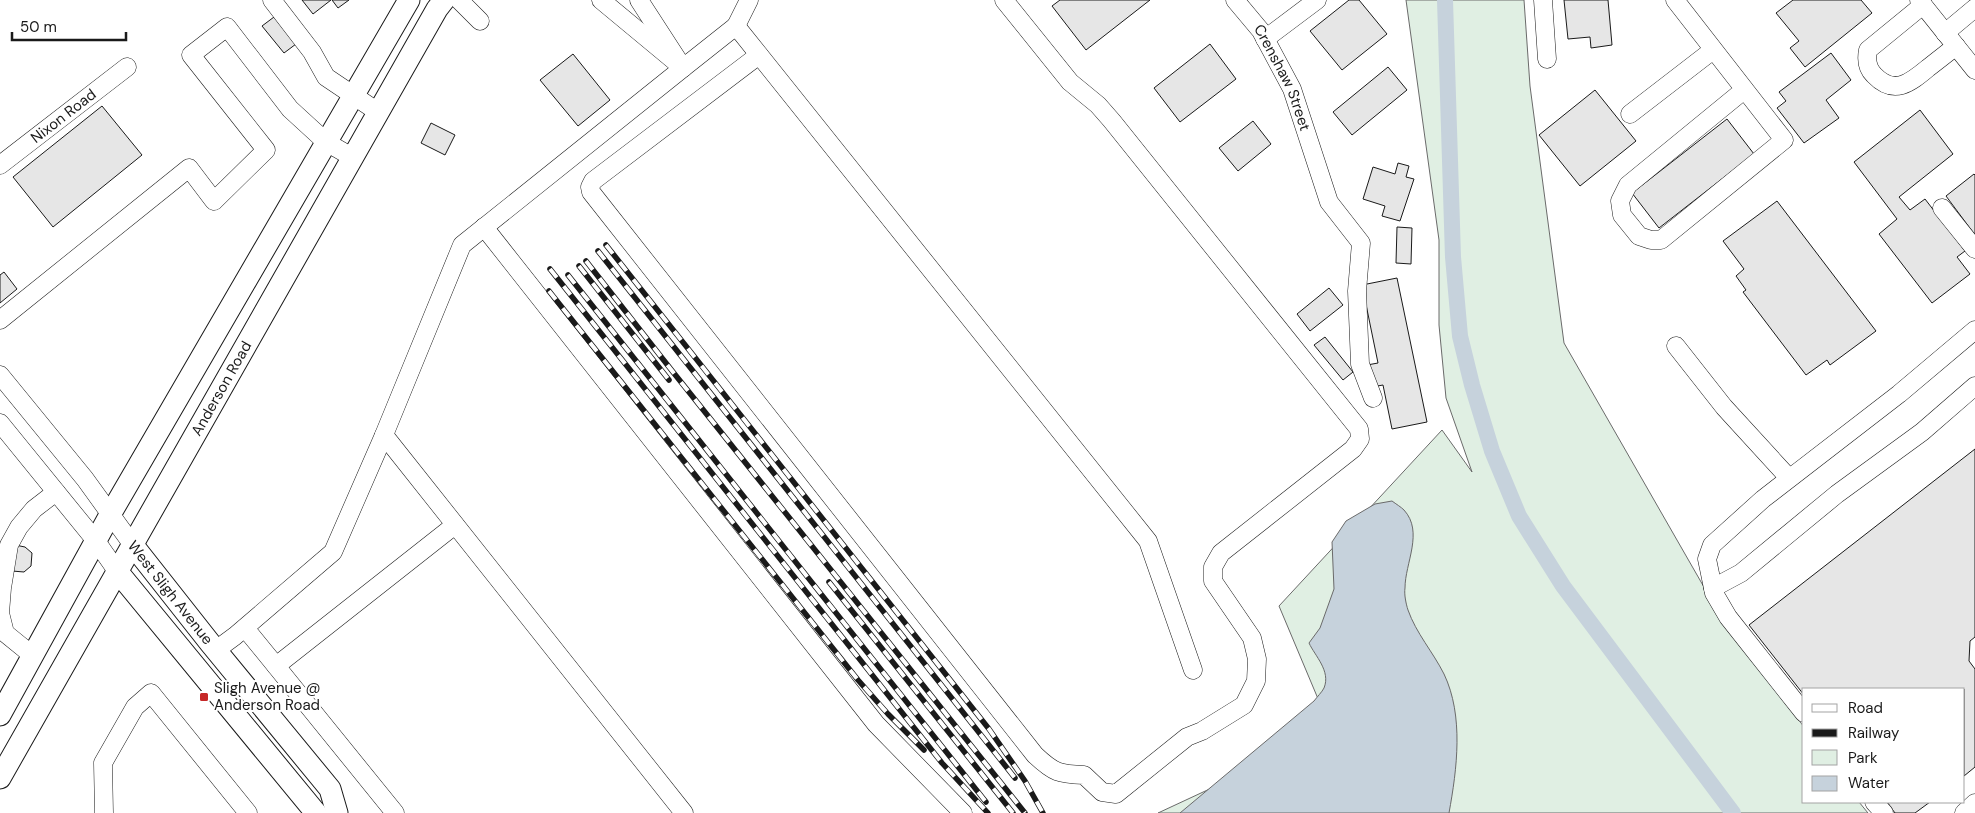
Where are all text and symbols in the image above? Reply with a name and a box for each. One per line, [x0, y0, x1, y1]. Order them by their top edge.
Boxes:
scale bar [12, 10, 126, 42]
text: 50 m [20, 17, 57, 37]
street label: Crenshaw Street [1249, 20, 1315, 134]
street label: Nixon Road [27, 85, 100, 148]
street label: Anderson Road [186, 337, 256, 440]
street label: West Sligh Avenue [123, 537, 218, 649]
place label: Sligh Avenue @ Anderson Road [214, 678, 321, 715]
legend [1802, 688, 1965, 803]
marker: Sligh Avenue @ Anderson Road [198, 691, 210, 703]
text: Road [1848, 698, 1883, 718]
text: Railway [1848, 723, 1900, 743]
text: Park [1848, 748, 1878, 768]
text: Water [1848, 773, 1890, 793]

